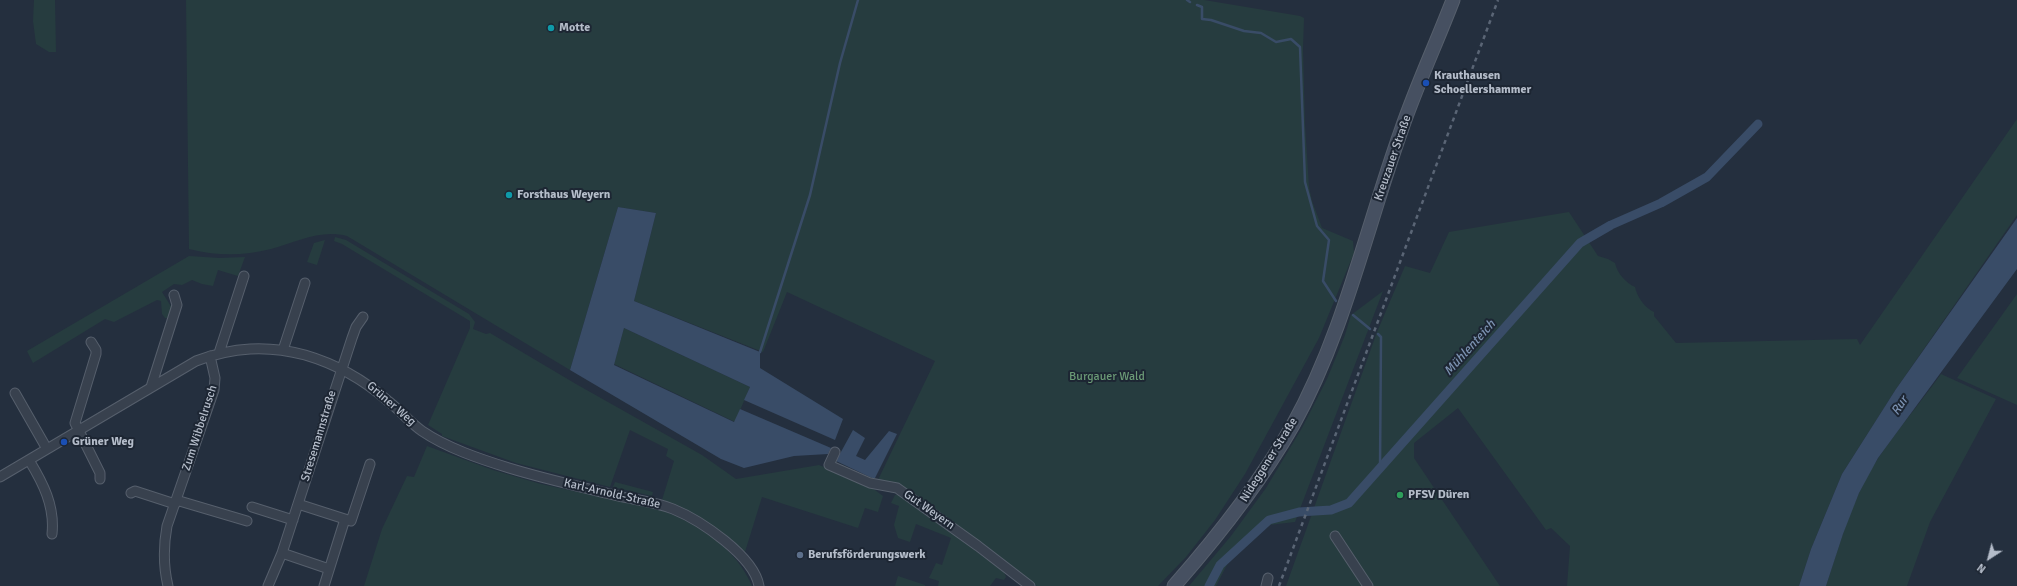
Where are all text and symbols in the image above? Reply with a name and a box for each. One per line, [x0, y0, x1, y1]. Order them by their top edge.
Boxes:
place label: Motte [559, 21, 590, 35]
marker: Motte [546, 23, 556, 33]
place label: Krauthausen Schoellershammer [1434, 69, 1531, 97]
marker: Krauthausen Schoellershammer [1421, 78, 1431, 88]
street label: Kreuzauer Straße [1372, 113, 1414, 203]
place label: Forsthaus Weyern [517, 188, 610, 202]
marker: Forsthaus Weyern [504, 190, 514, 200]
water label: Mühlenteich [1441, 317, 1499, 379]
park label: Burgauer Wald [1069, 370, 1145, 384]
street label: Grüner Weg [363, 379, 419, 429]
street label: Zum Wibbelrusch [179, 383, 221, 473]
street label: Stresemannstraße [298, 389, 340, 483]
water label: Rur [1888, 394, 1912, 418]
street label: Nideggener Straße [1237, 415, 1301, 505]
place label: Grüner Weg [72, 435, 134, 449]
marker: Grüner Weg [59, 437, 69, 447]
street label: Karl-Arnold-Straße [562, 476, 662, 512]
street label: Gut Weyern [901, 487, 957, 533]
place label: PFSV Düren [1408, 488, 1469, 502]
marker: PFSV Düren [1395, 490, 1405, 500]
north arrow [1969, 538, 2009, 578]
place label: Berufsförderungswerk [808, 548, 926, 562]
marker: Berufsförderungswerk [795, 550, 805, 560]
text: N [1975, 561, 1989, 576]

